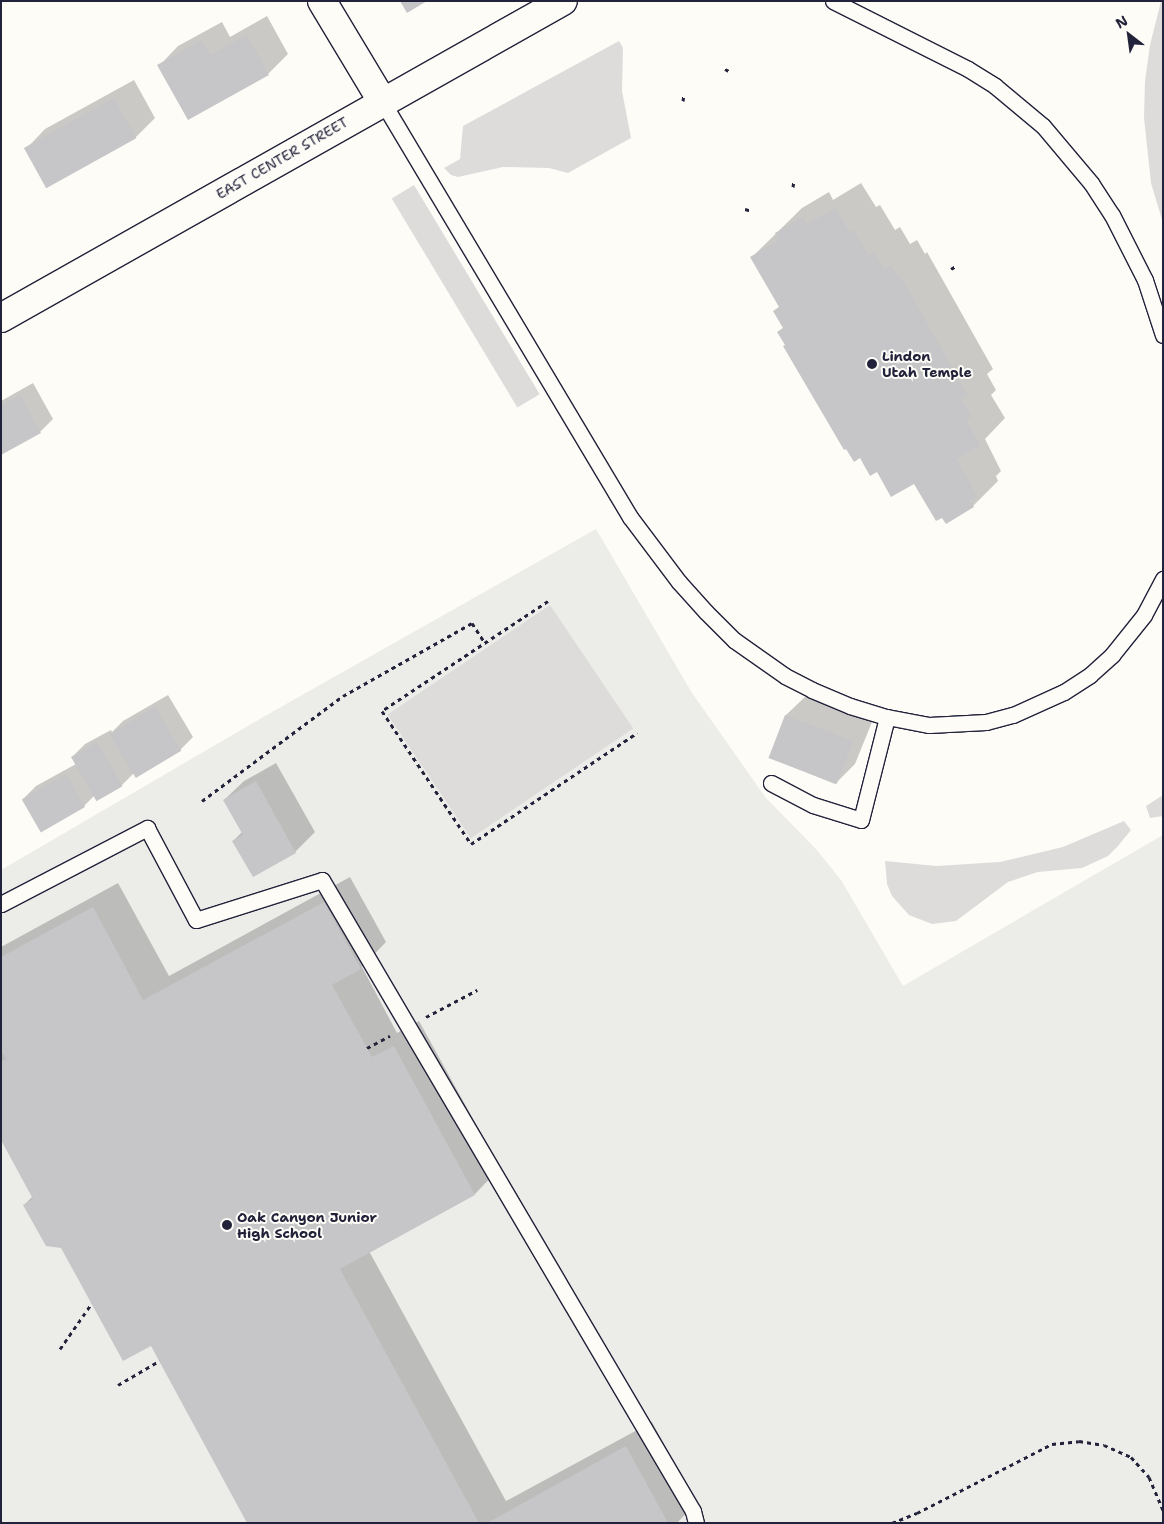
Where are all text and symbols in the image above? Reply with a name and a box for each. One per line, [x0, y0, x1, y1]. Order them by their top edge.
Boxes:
north arrow [1104, 10, 1154, 60]
text: N [1112, 11, 1131, 33]
street label: EAST CENTER STREET [213, 113, 351, 203]
place label: Lindon Utah Temple [882, 348, 972, 381]
marker: Lindon Utah Temple [866, 358, 878, 370]
place label: Oak Canyon Junior High School [237, 1209, 377, 1242]
marker: Oak Canyon Junior High School [221, 1219, 233, 1231]

